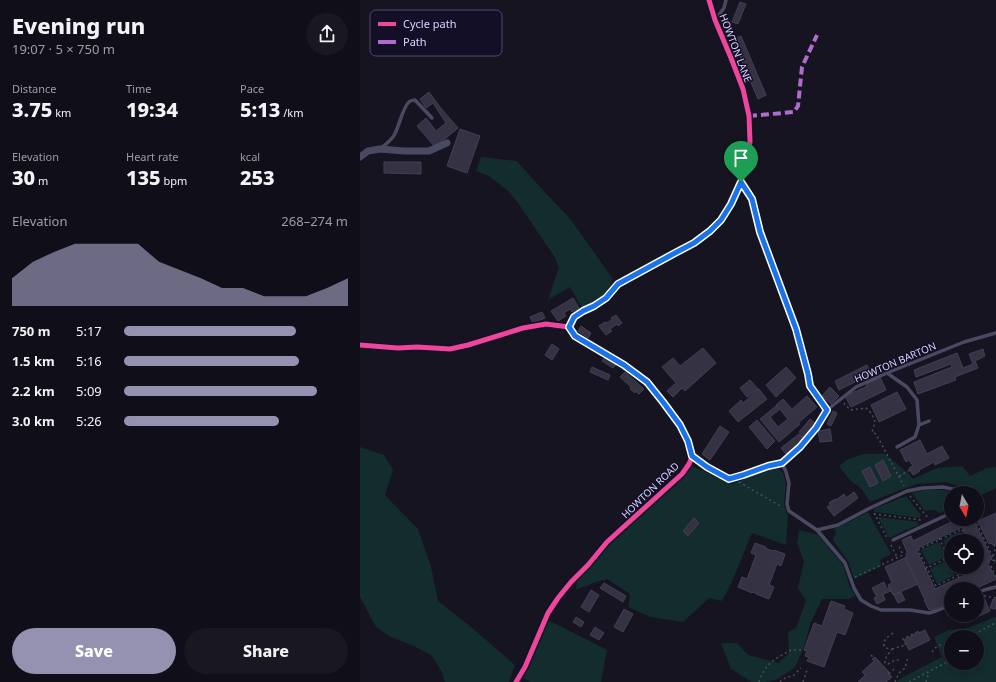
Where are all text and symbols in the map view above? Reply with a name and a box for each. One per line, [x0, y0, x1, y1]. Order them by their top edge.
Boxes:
text: Evening run [12, 10, 145, 40]
legend [370, 10, 502, 56]
street label: HOWTON LANE [716, 12, 756, 84]
button: share [306, 13, 348, 55]
text: Cycle path [403, 16, 456, 31]
text: Path [403, 34, 427, 49]
text: 19:07 · 5 × 750 m [12, 40, 115, 58]
text: Distance [12, 81, 57, 96]
text: Time [126, 81, 151, 96]
text: Pace [240, 81, 264, 96]
text: 3.75 [12, 96, 52, 123]
text: 19:34 [126, 96, 178, 123]
text: 5:13 [240, 96, 280, 123]
text: km [52, 105, 71, 120]
text: /km [280, 105, 304, 120]
pin [724, 141, 758, 182]
icon: arrive [730, 147, 752, 169]
text: Elevation [12, 149, 59, 164]
text: Heart rate [126, 149, 179, 164]
text: kcal [240, 149, 260, 164]
text: 30 [12, 164, 35, 191]
text: 135 [126, 164, 161, 191]
text: 253 [240, 164, 275, 191]
text: m [35, 173, 48, 188]
text: bpm [161, 173, 187, 188]
text: Elevation [12, 212, 68, 230]
text: 268–274 m [281, 212, 348, 230]
text: 750 m [12, 322, 50, 340]
text: 5:17 [76, 322, 102, 340]
street label: HOWTON BARTON [852, 338, 938, 386]
text: 1.5 km [12, 352, 55, 370]
text: 5:16 [76, 352, 102, 370]
text: 2.2 km [12, 382, 55, 400]
text: 5:09 [76, 382, 102, 400]
text: 3.0 km [12, 412, 55, 430]
text: 5:26 [76, 412, 102, 430]
street label: HOWTON ROAD [618, 459, 682, 521]
north arrow [944, 486, 984, 526]
map controls [944, 486, 984, 670]
button: locate [944, 534, 984, 574]
button: + [944, 582, 984, 622]
button: Save [12, 628, 176, 674]
button: Share [184, 628, 348, 674]
button: − [944, 630, 984, 670]

